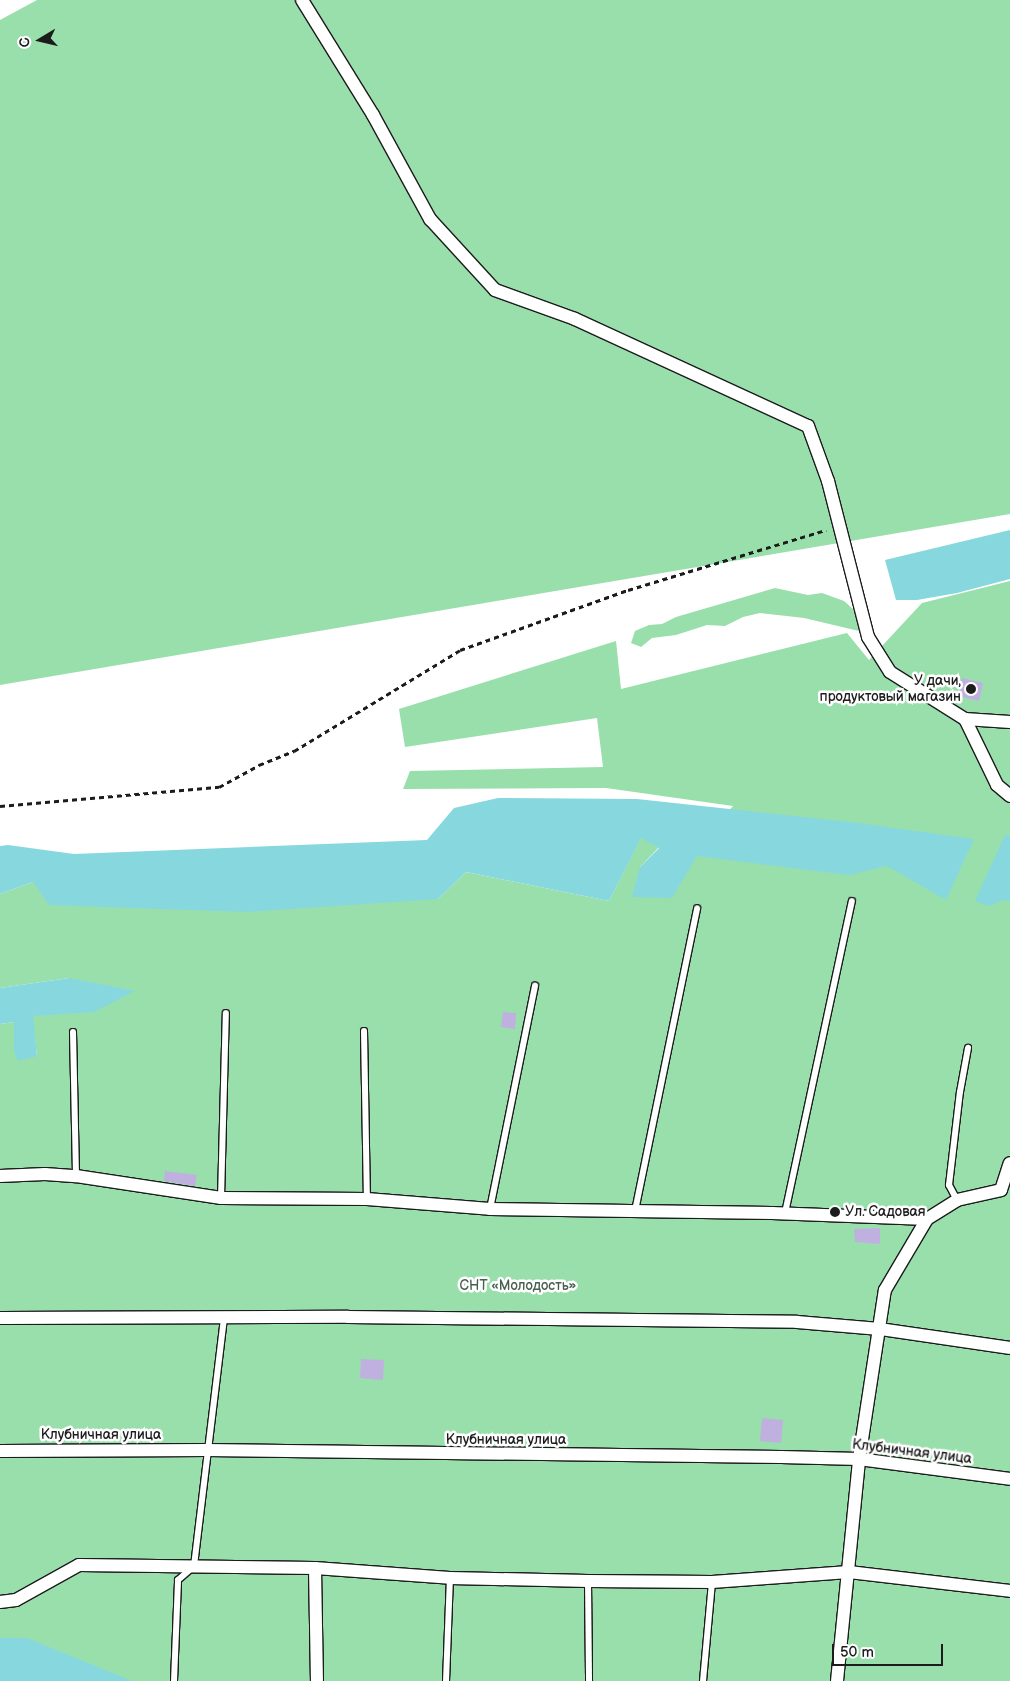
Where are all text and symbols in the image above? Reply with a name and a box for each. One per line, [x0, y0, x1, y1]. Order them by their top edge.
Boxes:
north arrow [15, 15, 65, 65]
text: С [16, 36, 34, 49]
place label: У дачи, продуктовый магазин [820, 673, 961, 706]
marker: У дачи, продуктовый магазин [965, 683, 977, 695]
place label: Ул. Садовая [845, 1204, 926, 1220]
marker: Ул. Садовая [829, 1206, 841, 1218]
park label: СНТ «Молодость» [460, 1278, 576, 1294]
street label: Клубничная улица [41, 1427, 161, 1443]
street label: Клубничная улица [446, 1432, 566, 1448]
street label: Клубничная улица [851, 1436, 973, 1468]
scale bar [835, 1634, 946, 1666]
text: 50 m [840, 1643, 874, 1662]

